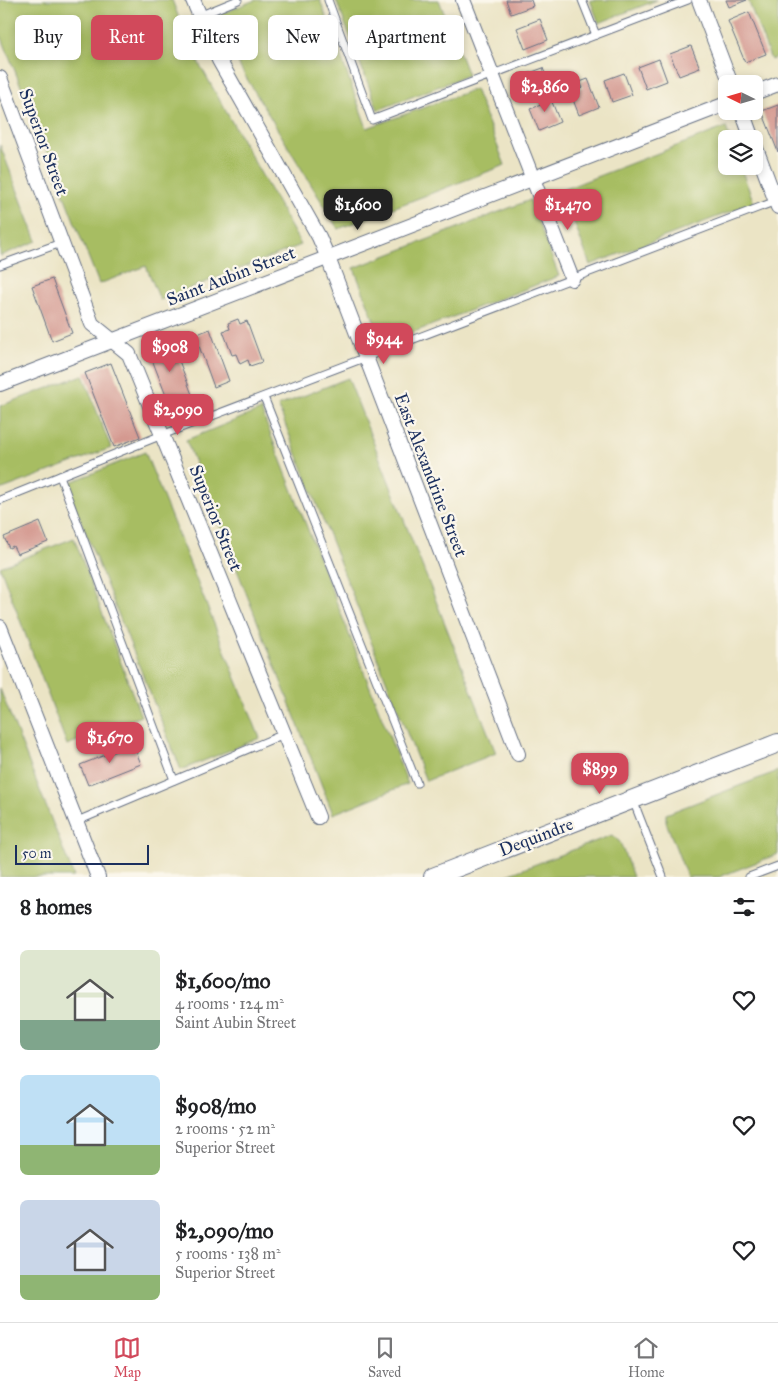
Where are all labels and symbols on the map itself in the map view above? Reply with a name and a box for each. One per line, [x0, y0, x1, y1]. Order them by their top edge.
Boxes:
pin: $2,860 [504, 70, 586, 113]
north arrow [718, 75, 762, 120]
street label: Superior Street [14, 85, 74, 199]
pin: $1,600 [317, 188, 399, 231]
pin: $1,470 [527, 188, 609, 231]
street label: Saint Aubin Street [163, 241, 299, 311]
pin: $944 [354, 322, 414, 365]
pin: $908 [140, 330, 200, 373]
street label: East Alexandrine Street [390, 390, 473, 561]
pin: $2,090 [137, 394, 219, 436]
street label: Superior Street [185, 462, 248, 575]
pin: $1,670 [69, 722, 151, 764]
pin: $899 [570, 752, 630, 795]
street label: Dequindre [496, 813, 577, 862]
scale bar [15, 842, 149, 865]

